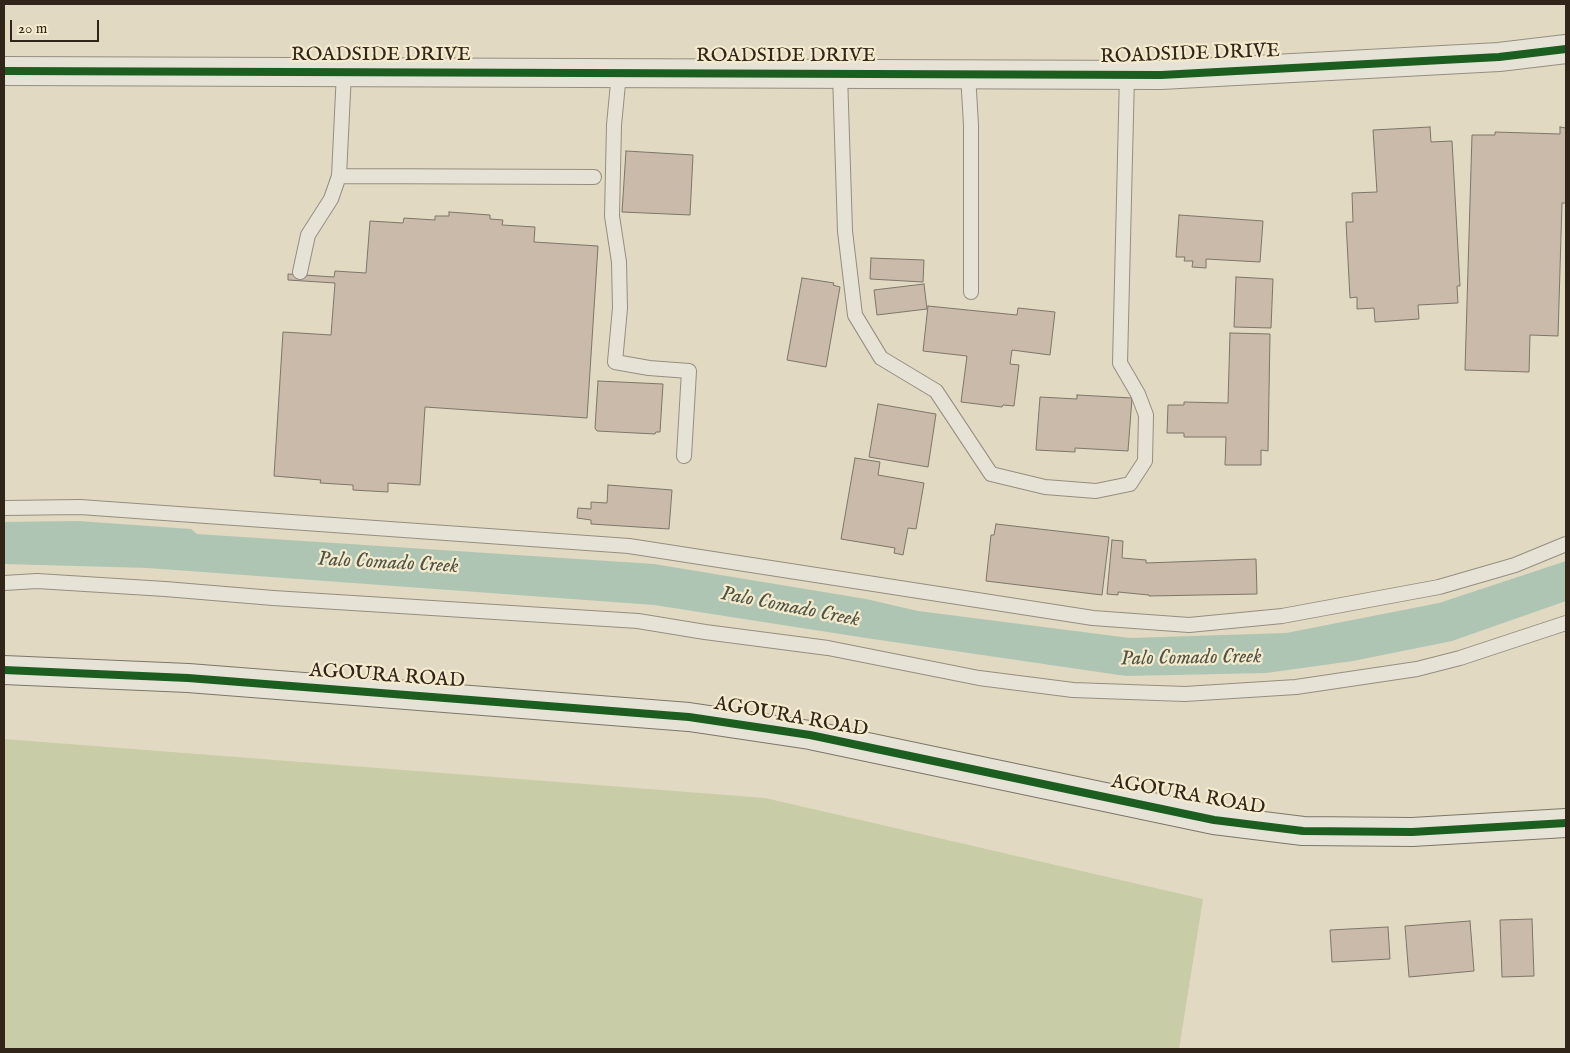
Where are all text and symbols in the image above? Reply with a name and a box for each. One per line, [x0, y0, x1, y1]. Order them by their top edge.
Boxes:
scale bar [12, 10, 101, 42]
text: 20 m [18, 19, 47, 38]
street label: ROADSIDE DRIVE [1100, 40, 1280, 70]
street label: ROADSIDE DRIVE [291, 44, 471, 68]
street label: ROADSIDE DRIVE [696, 45, 876, 69]
water label: Palo Comado Creek [317, 548, 459, 580]
water label: Palo Comado Creek [718, 582, 862, 634]
water label: Palo Comado Creek [1120, 645, 1262, 673]
street label: AGOURA ROAD [308, 660, 466, 694]
street label: AGOURA ROAD [712, 693, 870, 743]
street label: AGOURA ROAD [1109, 771, 1267, 821]

